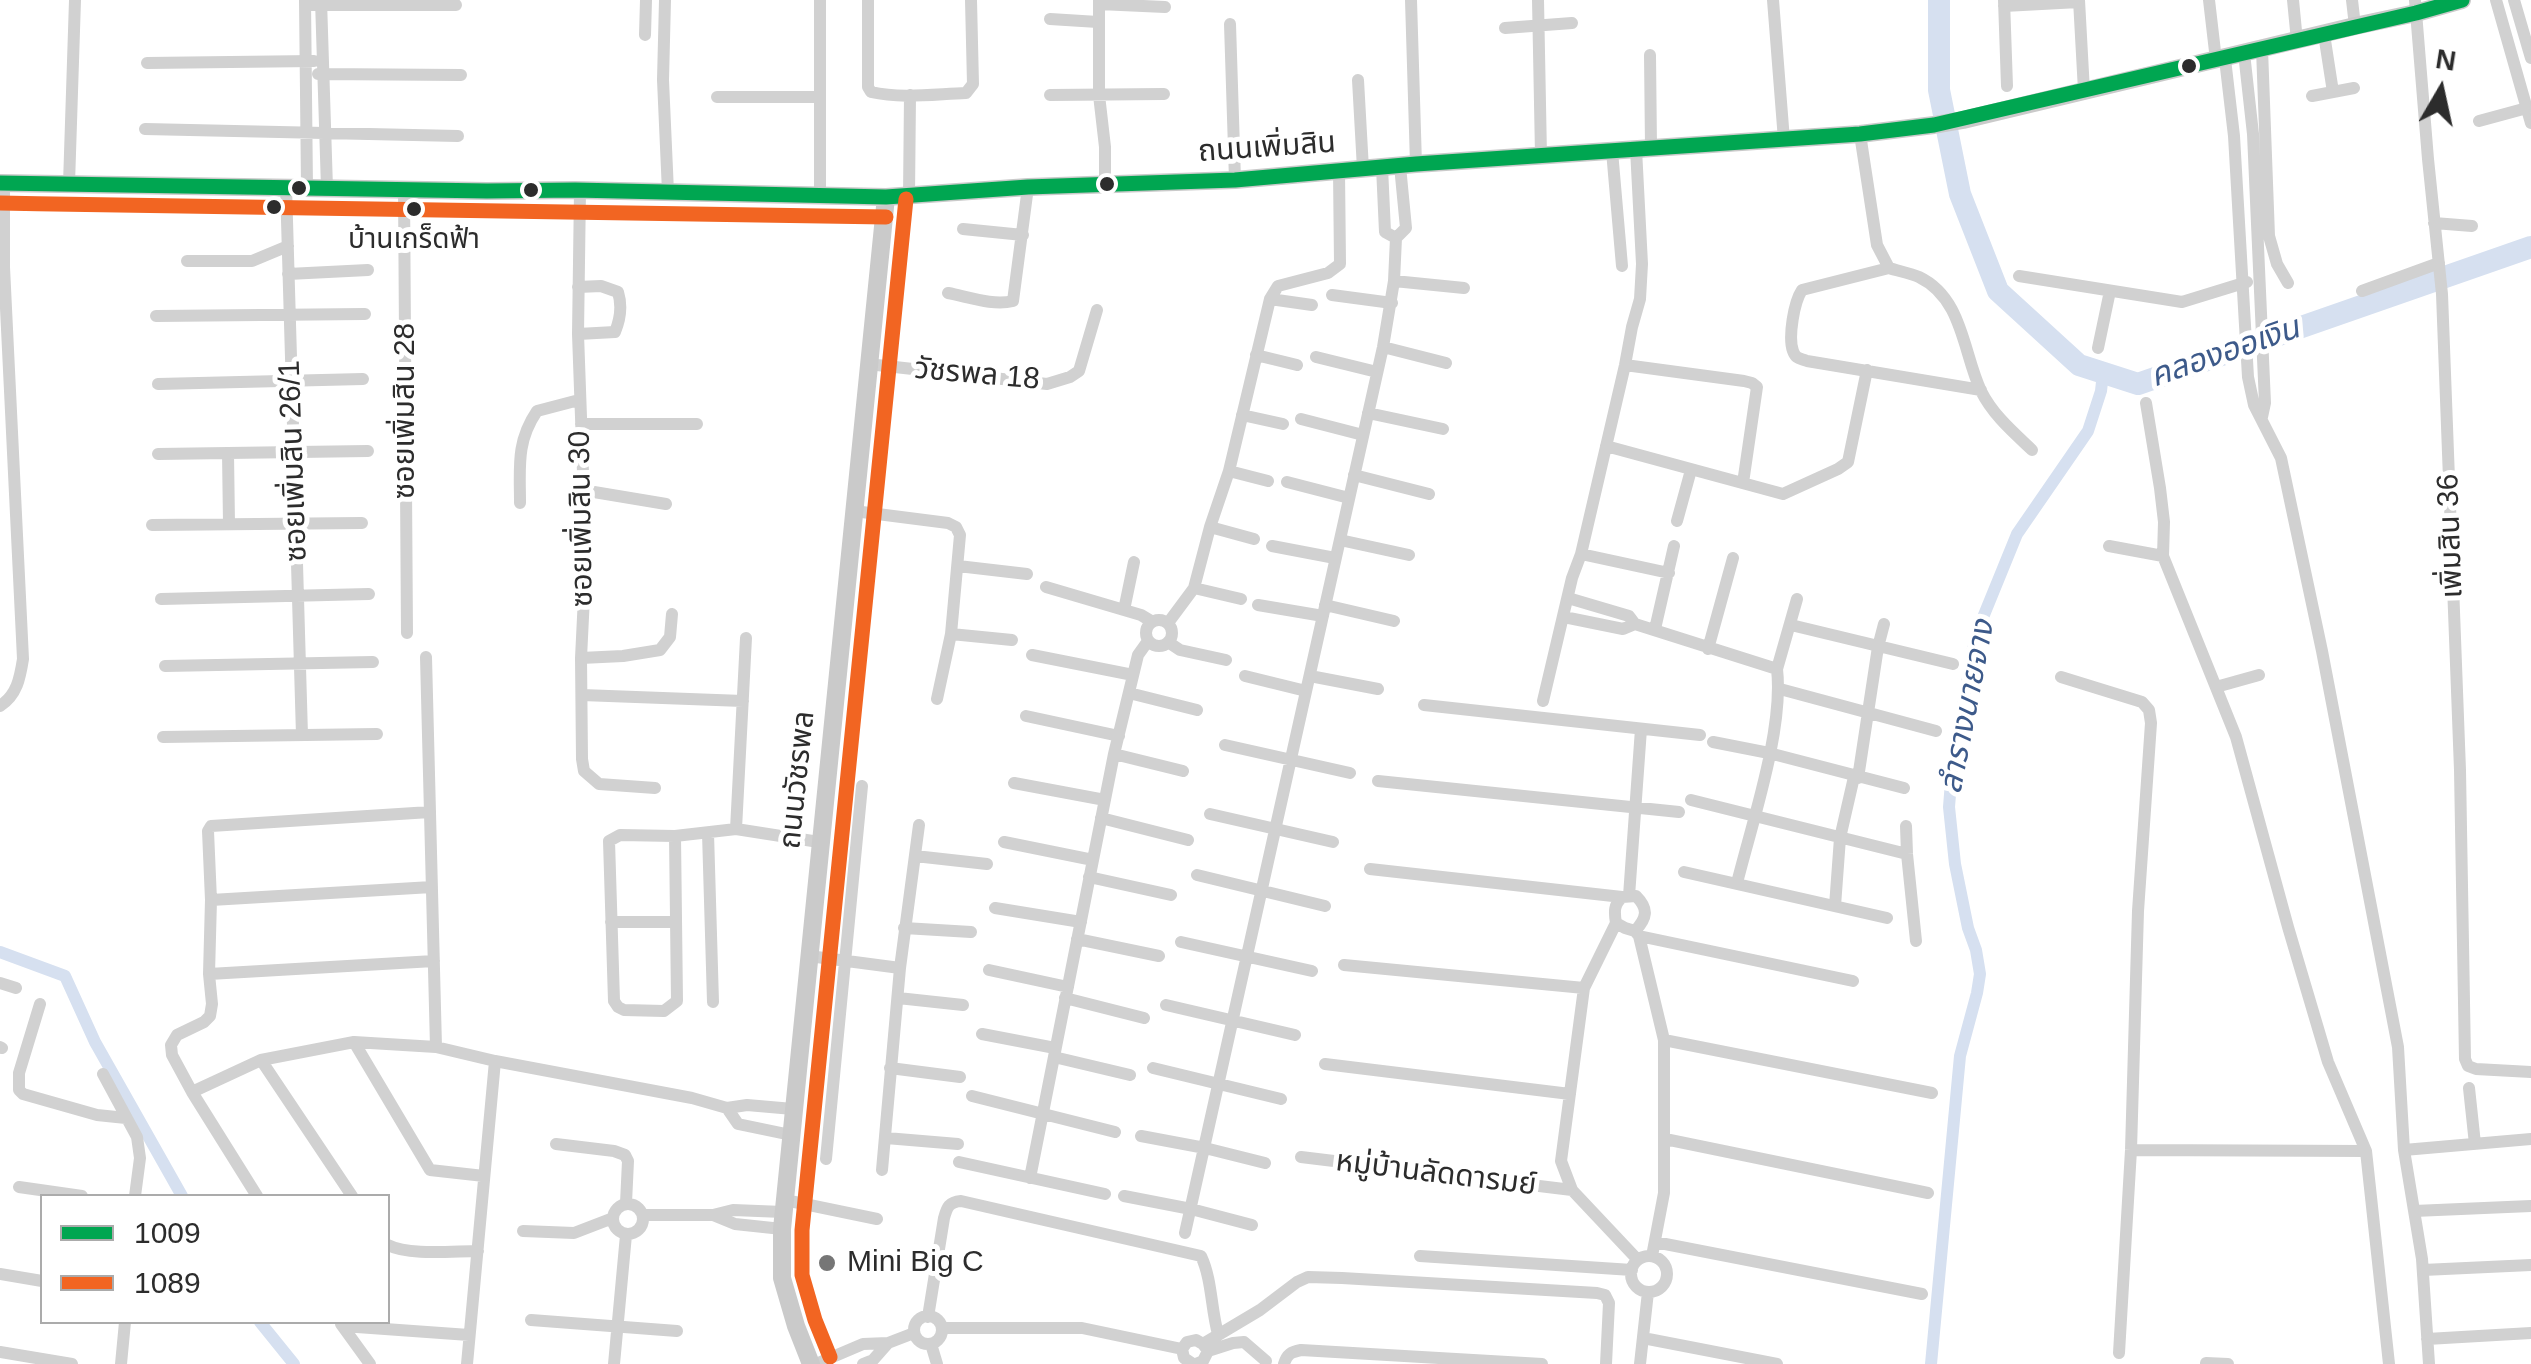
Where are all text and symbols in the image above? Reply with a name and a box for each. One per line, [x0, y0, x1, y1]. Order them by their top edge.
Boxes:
north arrow [2391, 40, 2491, 140]
text: N [2433, 43, 2458, 77]
unlabelled marker [2179, 56, 2199, 76]
street label: ถนนเพิ่มสิน [1197, 125, 1337, 171]
unlabelled marker [1097, 174, 1117, 194]
unlabelled marker [289, 178, 309, 198]
unlabelled marker [521, 180, 541, 200]
unlabelled marker [264, 197, 284, 217]
marker: บ้านเกร็ดฟ้า [404, 199, 424, 219]
place label: บ้านเกร็ดฟ้า [348, 223, 480, 257]
water label: คลองออเงิน [2145, 310, 2305, 396]
street label: ซอยเพิ่มสิน 28 [388, 323, 424, 499]
street label: วัชรพล 18 [913, 352, 1041, 398]
street label: ซอยเพิ่มสิน 26/1 [272, 360, 316, 562]
street label: ซอยเพิ่มสิน 30 [562, 430, 602, 608]
street label: เพิ่มสิน 36 [2431, 473, 2471, 599]
water label: ลำรางนายจาง [1932, 617, 2004, 797]
street label: ถนนวัชรพล [773, 709, 823, 851]
street label: หมู่บ้านลัดดารมย์ [1334, 1144, 1538, 1204]
legend [40, 1194, 390, 1324]
text: 1009 [134, 1216, 201, 1249]
place label: Mini Big C [847, 1245, 984, 1281]
marker: Mini Big C [816, 1252, 838, 1274]
text: 1089 [134, 1266, 201, 1299]

